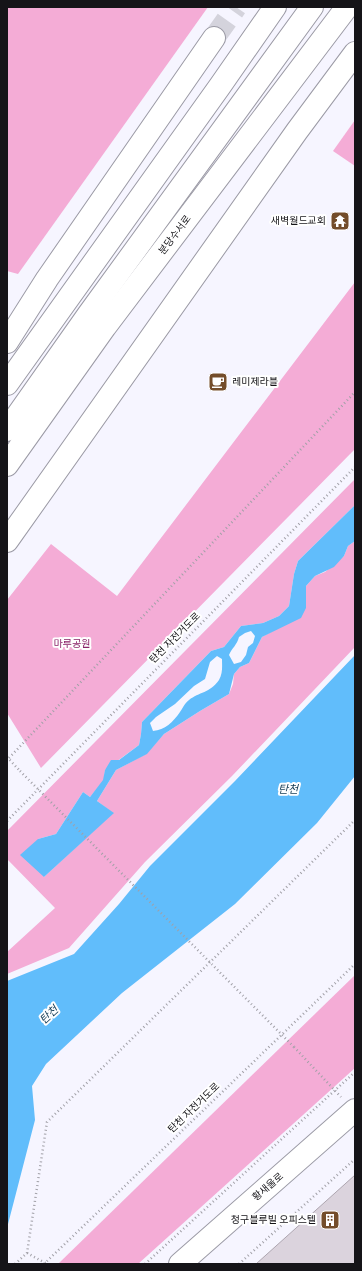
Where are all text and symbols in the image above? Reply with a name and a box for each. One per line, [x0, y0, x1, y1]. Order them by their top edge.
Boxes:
temple icon: 새벽월드교회 [329, 210, 351, 232]
street label: 분당수서로 [156, 213, 194, 257]
place label: 새벽월드교회 [271, 215, 326, 227]
cafe icon: 레미제라블 [207, 371, 229, 393]
place label: 레미제라블 [232, 376, 278, 388]
street label: 탄천 자전거도로 [147, 610, 203, 666]
park label: 마루공원 [54, 638, 90, 650]
water label: 탄천 [278, 783, 300, 796]
water label: 탄천 [37, 1002, 62, 1027]
street label: 탄천 자전거도로 [166, 1080, 222, 1136]
street label: 황새울로 [250, 1170, 286, 1204]
building icon: 청구블루빌 오피스텔 [319, 1209, 341, 1231]
place label: 청구블루빌 오피스텔 [231, 1214, 316, 1226]

